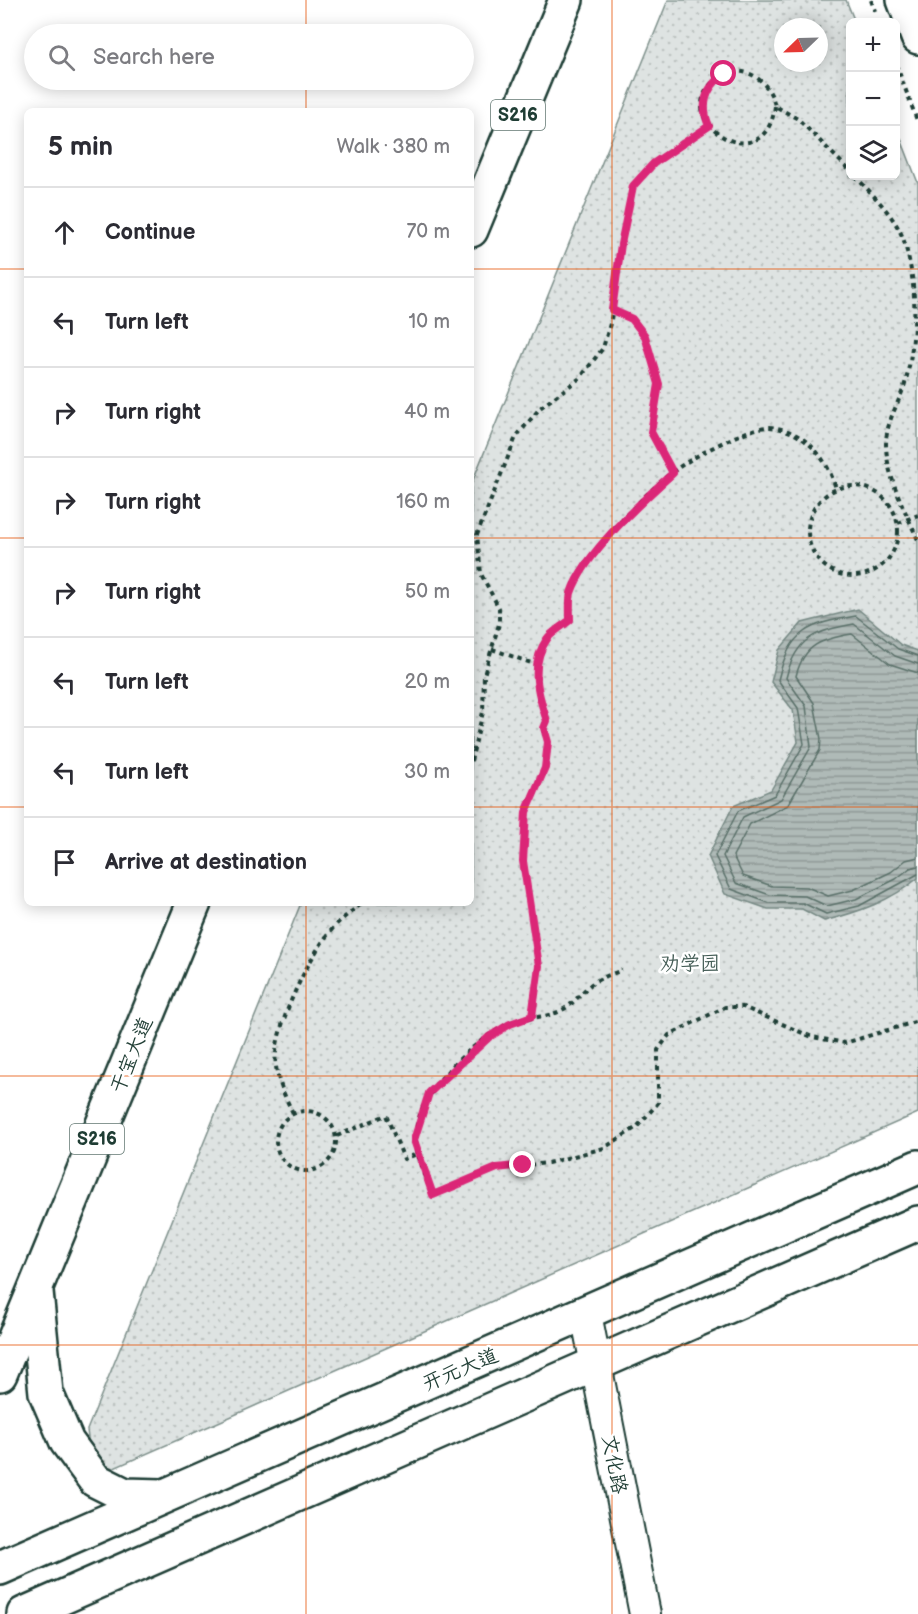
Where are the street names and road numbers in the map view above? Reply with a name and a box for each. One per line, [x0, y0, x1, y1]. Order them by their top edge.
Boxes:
road number: S216 [491, 100, 545, 130]
street label: 干宝大道 [106, 1014, 158, 1097]
road number: S216 [70, 1124, 124, 1154]
street label: 开元大道 [419, 1343, 502, 1397]
street label: 文化路 [597, 1432, 632, 1497]

